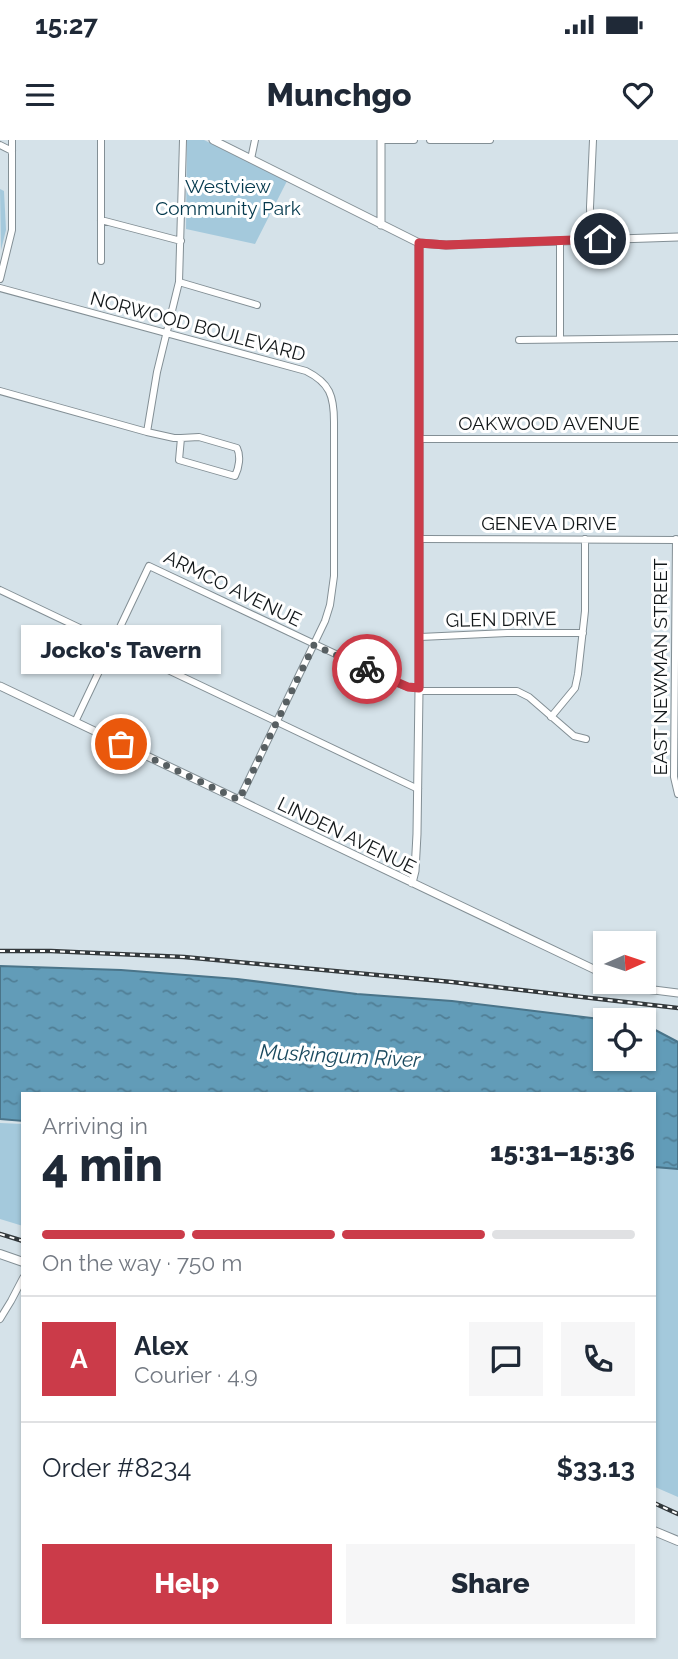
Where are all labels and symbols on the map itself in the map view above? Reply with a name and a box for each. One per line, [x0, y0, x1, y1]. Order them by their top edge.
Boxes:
park label: Westview Community Park [155, 175, 301, 219]
pin [570, 209, 630, 269]
street label: NORWOOD BOULEVARD [88, 287, 308, 365]
street label: OAKWOOD AVENUE [458, 412, 640, 434]
street label: GENEVA DRIVE [481, 512, 617, 534]
street label: ARMCO AVENUE [161, 545, 305, 631]
street label: EAST NEWMAN STREET [649, 558, 671, 775]
street label: GLEN DRIVE [445, 607, 557, 631]
callout: Jocko's Tavern [21, 625, 221, 674]
courier [332, 634, 402, 704]
pin [91, 714, 151, 774]
street label: LINDEN AVENUE [274, 792, 420, 878]
north arrow [593, 931, 656, 994]
water label: Muskingum River [259, 1039, 422, 1072]

